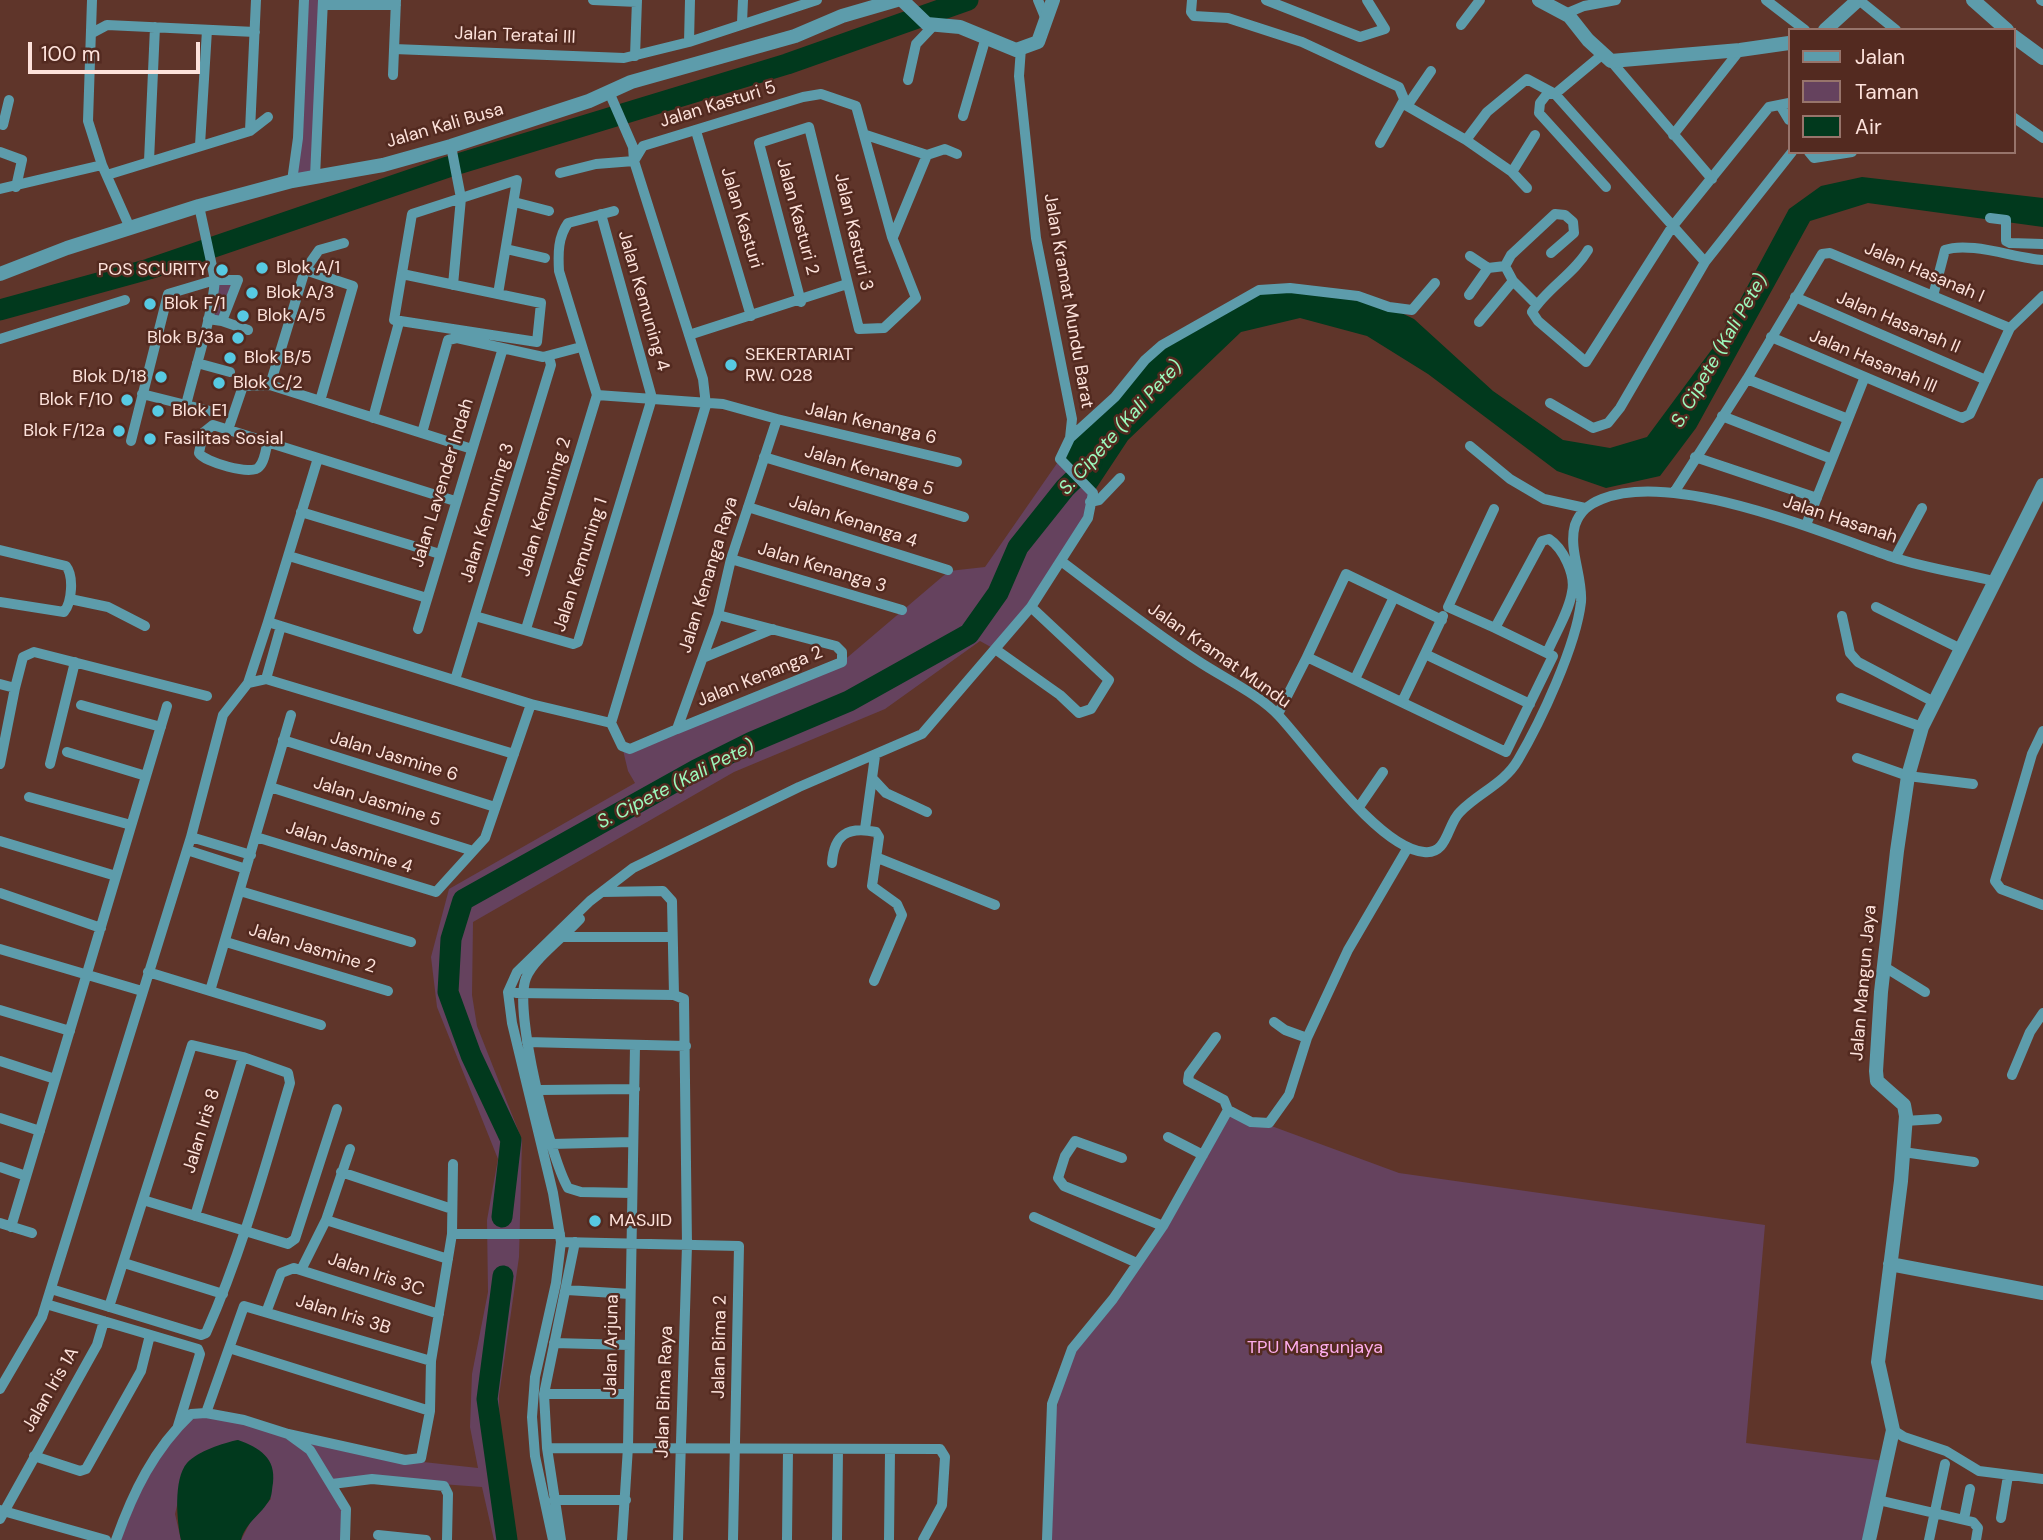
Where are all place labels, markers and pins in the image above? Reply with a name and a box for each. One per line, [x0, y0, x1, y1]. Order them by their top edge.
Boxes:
place label: Blok A/1 [276, 257, 340, 279]
place label: POS SCURITY [98, 259, 208, 281]
marker: Blok A/1 [254, 260, 270, 276]
marker: POS SCURITY [214, 262, 230, 278]
place label: Blok A/3 [266, 282, 334, 304]
marker: Blok A/3 [244, 285, 260, 301]
place label: Blok F/1 [164, 293, 226, 315]
marker: Blok F/1 [142, 296, 158, 312]
place label: Blok A/5 [257, 305, 326, 327]
marker: Blok A/5 [235, 308, 251, 324]
place label: Blok B/3a [147, 327, 224, 349]
marker: Blok B/3a [230, 330, 246, 346]
place label: SEKERTARIAT RW. 028 [745, 344, 853, 386]
place label: Blok B/5 [244, 347, 312, 369]
marker: Blok B/5 [222, 350, 238, 366]
marker: SEKERTARIAT RW. 028 [723, 357, 739, 373]
place label: Blok D/18 [72, 366, 147, 388]
marker: Blok D/18 [153, 369, 169, 385]
place label: Blok C/2 [233, 372, 303, 394]
marker: Blok C/2 [211, 375, 227, 391]
place label: Blok F/10 [39, 389, 113, 411]
marker: Blok F/10 [119, 392, 135, 408]
place label: Blok E1 [172, 400, 227, 422]
marker: Blok E1 [150, 403, 166, 419]
place label: Blok F/12a [23, 420, 105, 442]
marker: Blok F/12a [111, 423, 127, 439]
place label: Fasilitas Sosial [164, 428, 283, 450]
marker: Fasilitas Sosial [142, 431, 158, 447]
place label: MASJID [609, 1210, 672, 1232]
marker: MASJID [587, 1213, 603, 1229]

